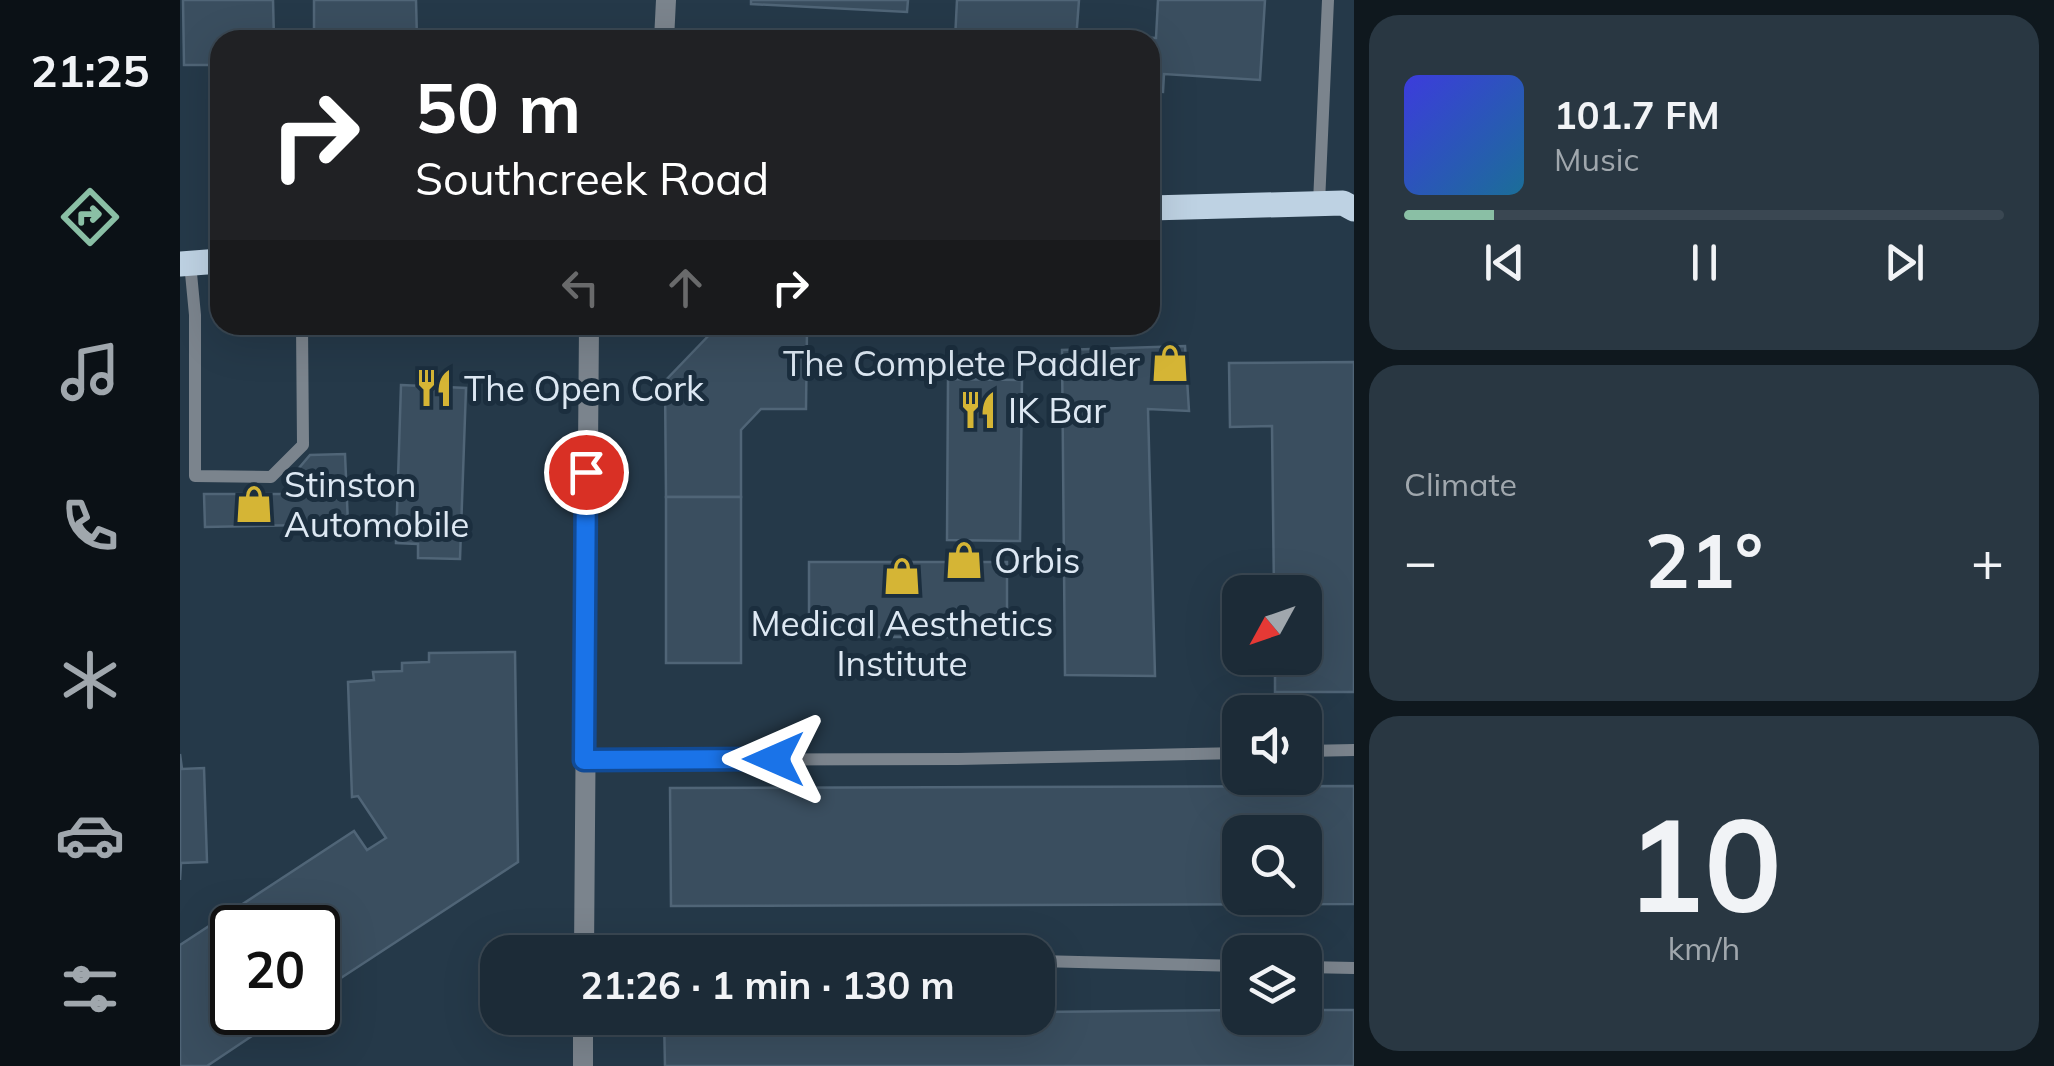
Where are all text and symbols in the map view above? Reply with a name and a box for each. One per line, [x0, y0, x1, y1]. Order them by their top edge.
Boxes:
text: 21:25 [30, 42, 150, 98]
text: 50 m [415, 63, 581, 151]
icon: right [250, 70, 380, 200]
text: 101.7 FM [1554, 91, 1720, 139]
text: Music [1554, 139, 1639, 179]
text: Southcreek Road [415, 150, 769, 206]
icon: directions [55, 182, 125, 252]
icon: previous [1477, 235, 1532, 290]
icon: pause [1677, 235, 1732, 290]
icon: next [1877, 235, 1932, 290]
icon: left [553, 260, 608, 315]
icon: ahead [658, 260, 713, 315]
icon: right [763, 260, 818, 315]
icon: music [55, 337, 125, 407]
place label: The Complete Paddler [783, 341, 1140, 385]
shop icon: The Complete Paddler [1149, 342, 1191, 384]
place label: The Open Cork [464, 366, 705, 410]
restaurant icon: The Open Cork [413, 367, 455, 409]
place label: IK Bar [1008, 388, 1106, 432]
restaurant icon: IK Bar [957, 389, 999, 431]
pin [544, 430, 629, 515]
icon: arrive [559, 445, 614, 500]
place label: Stinston Automobile [284, 462, 469, 546]
text: Climate [1404, 464, 1517, 504]
shop icon: Stinston Automobile [233, 483, 275, 525]
icon: phone [55, 491, 125, 561]
text: 21° [1645, 513, 1763, 607]
text: − [1404, 526, 1437, 595]
text: + [1971, 526, 2004, 595]
place label: Orbis [994, 538, 1080, 582]
shop icon: Orbis [943, 539, 985, 581]
shop icon: Medical Aesthetics Institute [881, 555, 923, 597]
north arrow [1222, 575, 1322, 675]
map controls [1222, 575, 1322, 1035]
place label: Medical Aesthetics Institute [751, 601, 1053, 685]
icon: climate [55, 645, 125, 715]
button: sound [1222, 695, 1322, 795]
position arrow [722, 707, 826, 811]
text: 10 [1626, 781, 1782, 945]
icon: car [55, 800, 125, 870]
button: search [1222, 815, 1322, 915]
speed limit sign: 20 [210, 905, 340, 1035]
text: km/h [1668, 928, 1740, 968]
button: layers [1222, 935, 1322, 1035]
icon: filters [55, 954, 125, 1024]
text: 21:26 · 1 min · 130 m [580, 961, 955, 1009]

